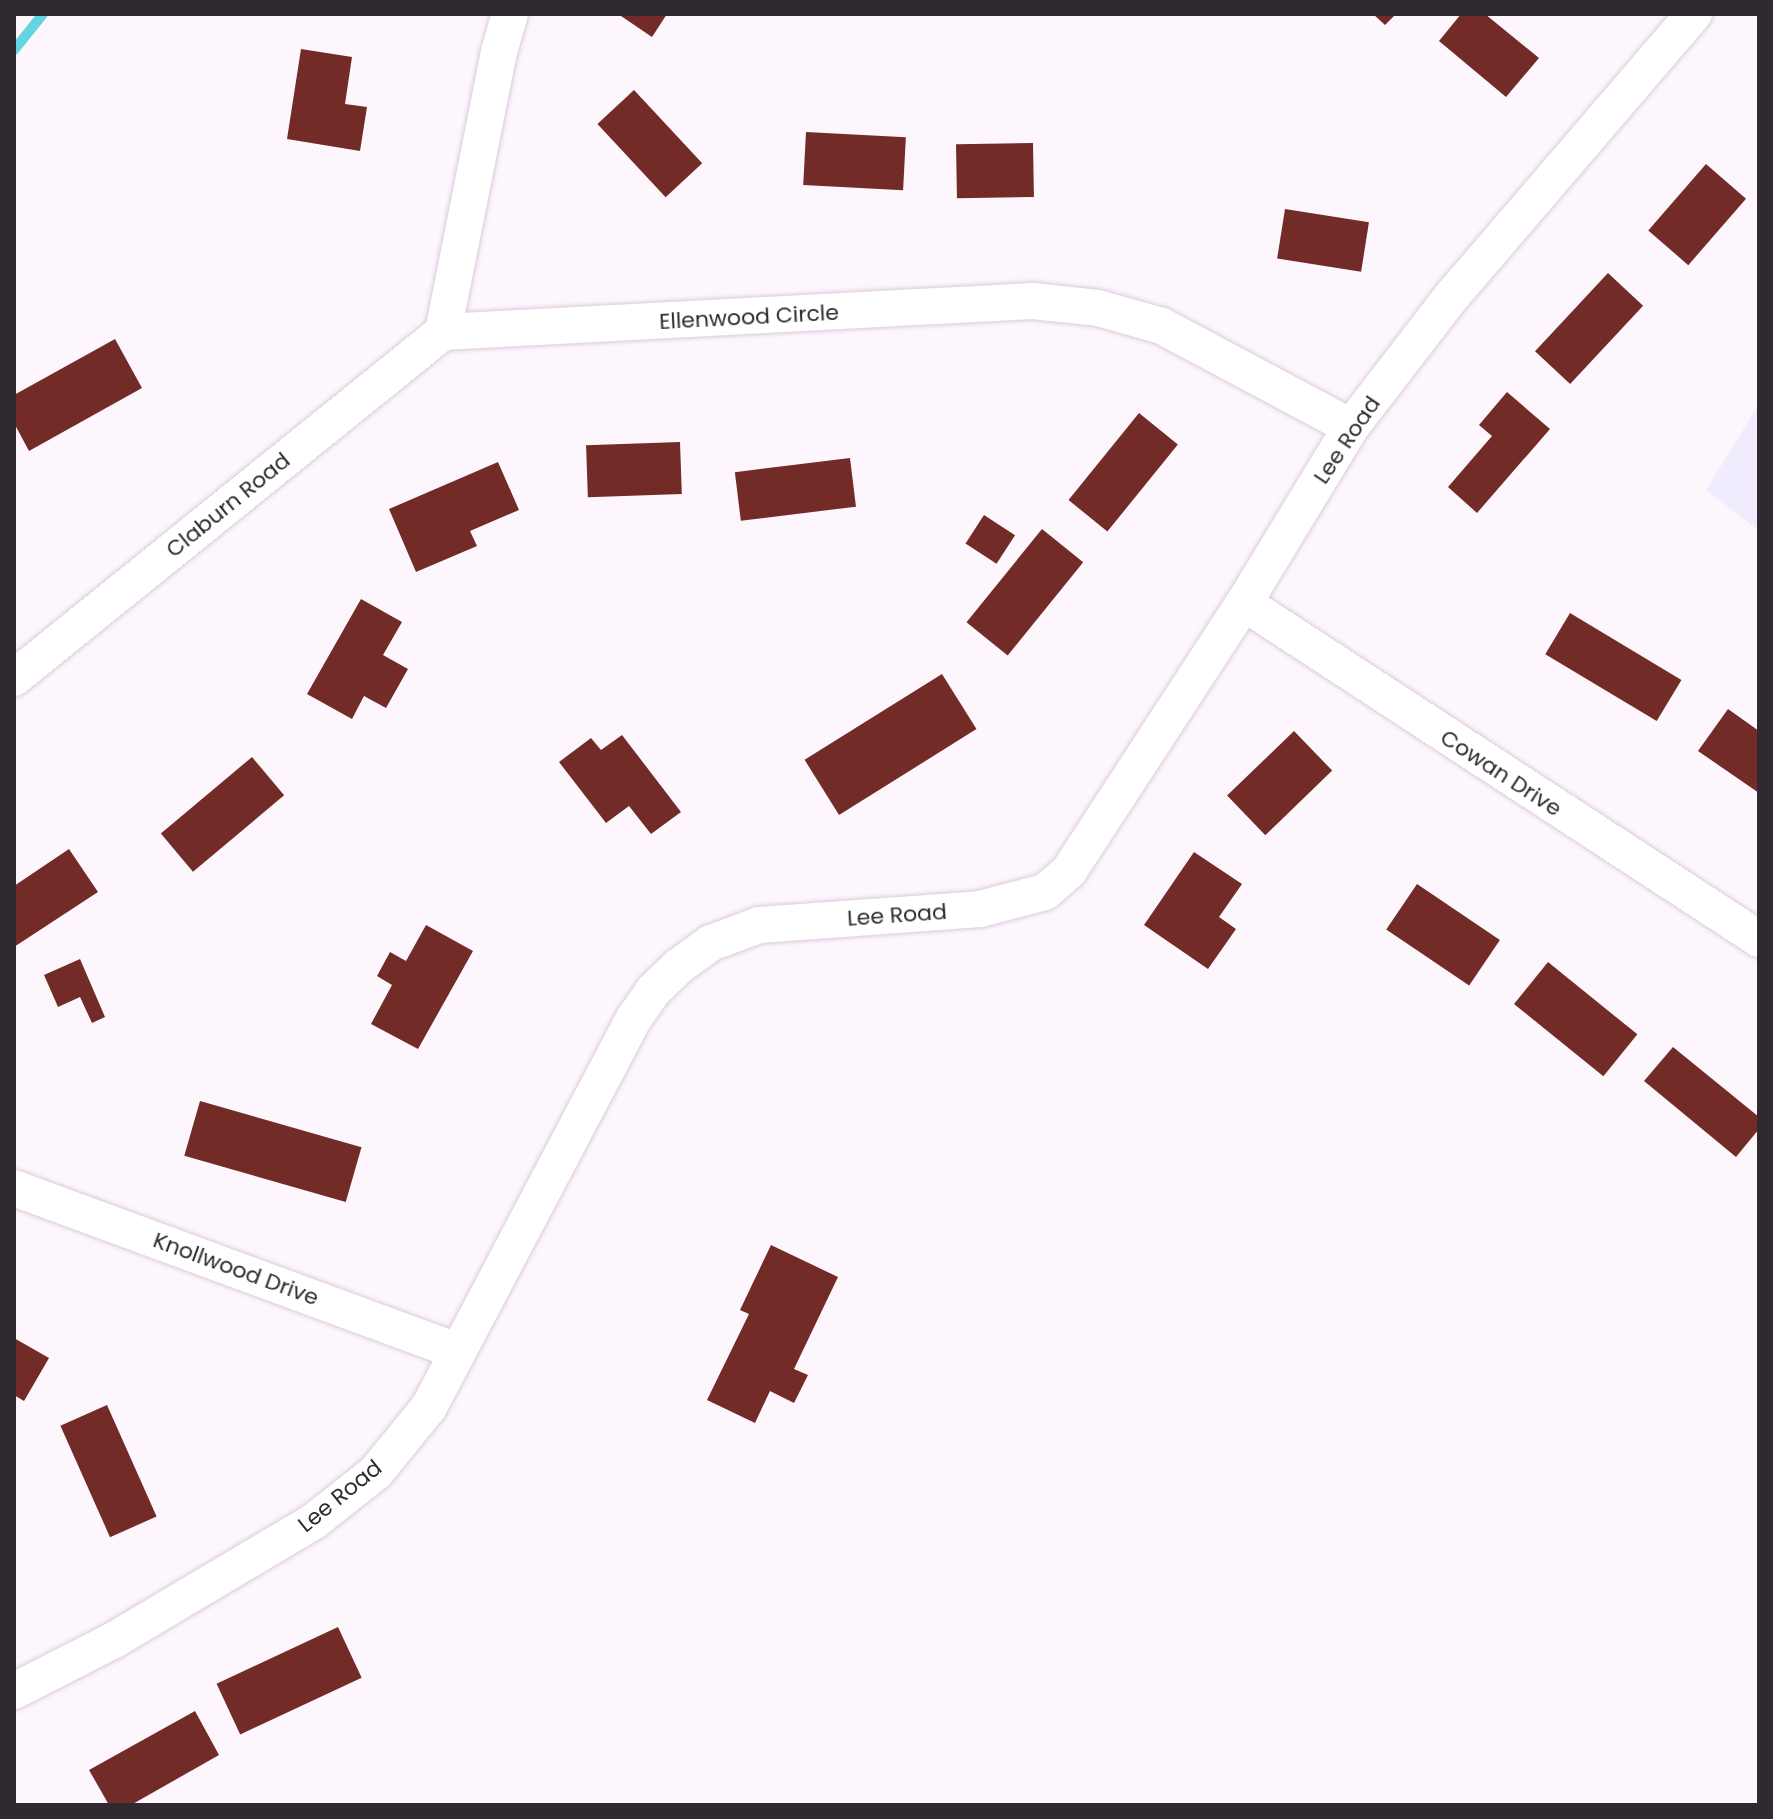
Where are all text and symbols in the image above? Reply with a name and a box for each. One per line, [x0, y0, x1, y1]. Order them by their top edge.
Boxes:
street label: Ellenwood Circle [659, 299, 839, 335]
street label: Lee Road [1308, 391, 1386, 489]
street label: Claburn Road [161, 447, 295, 563]
street label: Cowan Drive [1435, 724, 1567, 822]
street label: Lee Road [846, 898, 948, 932]
street label: Knollwood Drive [150, 1227, 322, 1311]
street label: Lee Road [293, 1454, 387, 1538]

